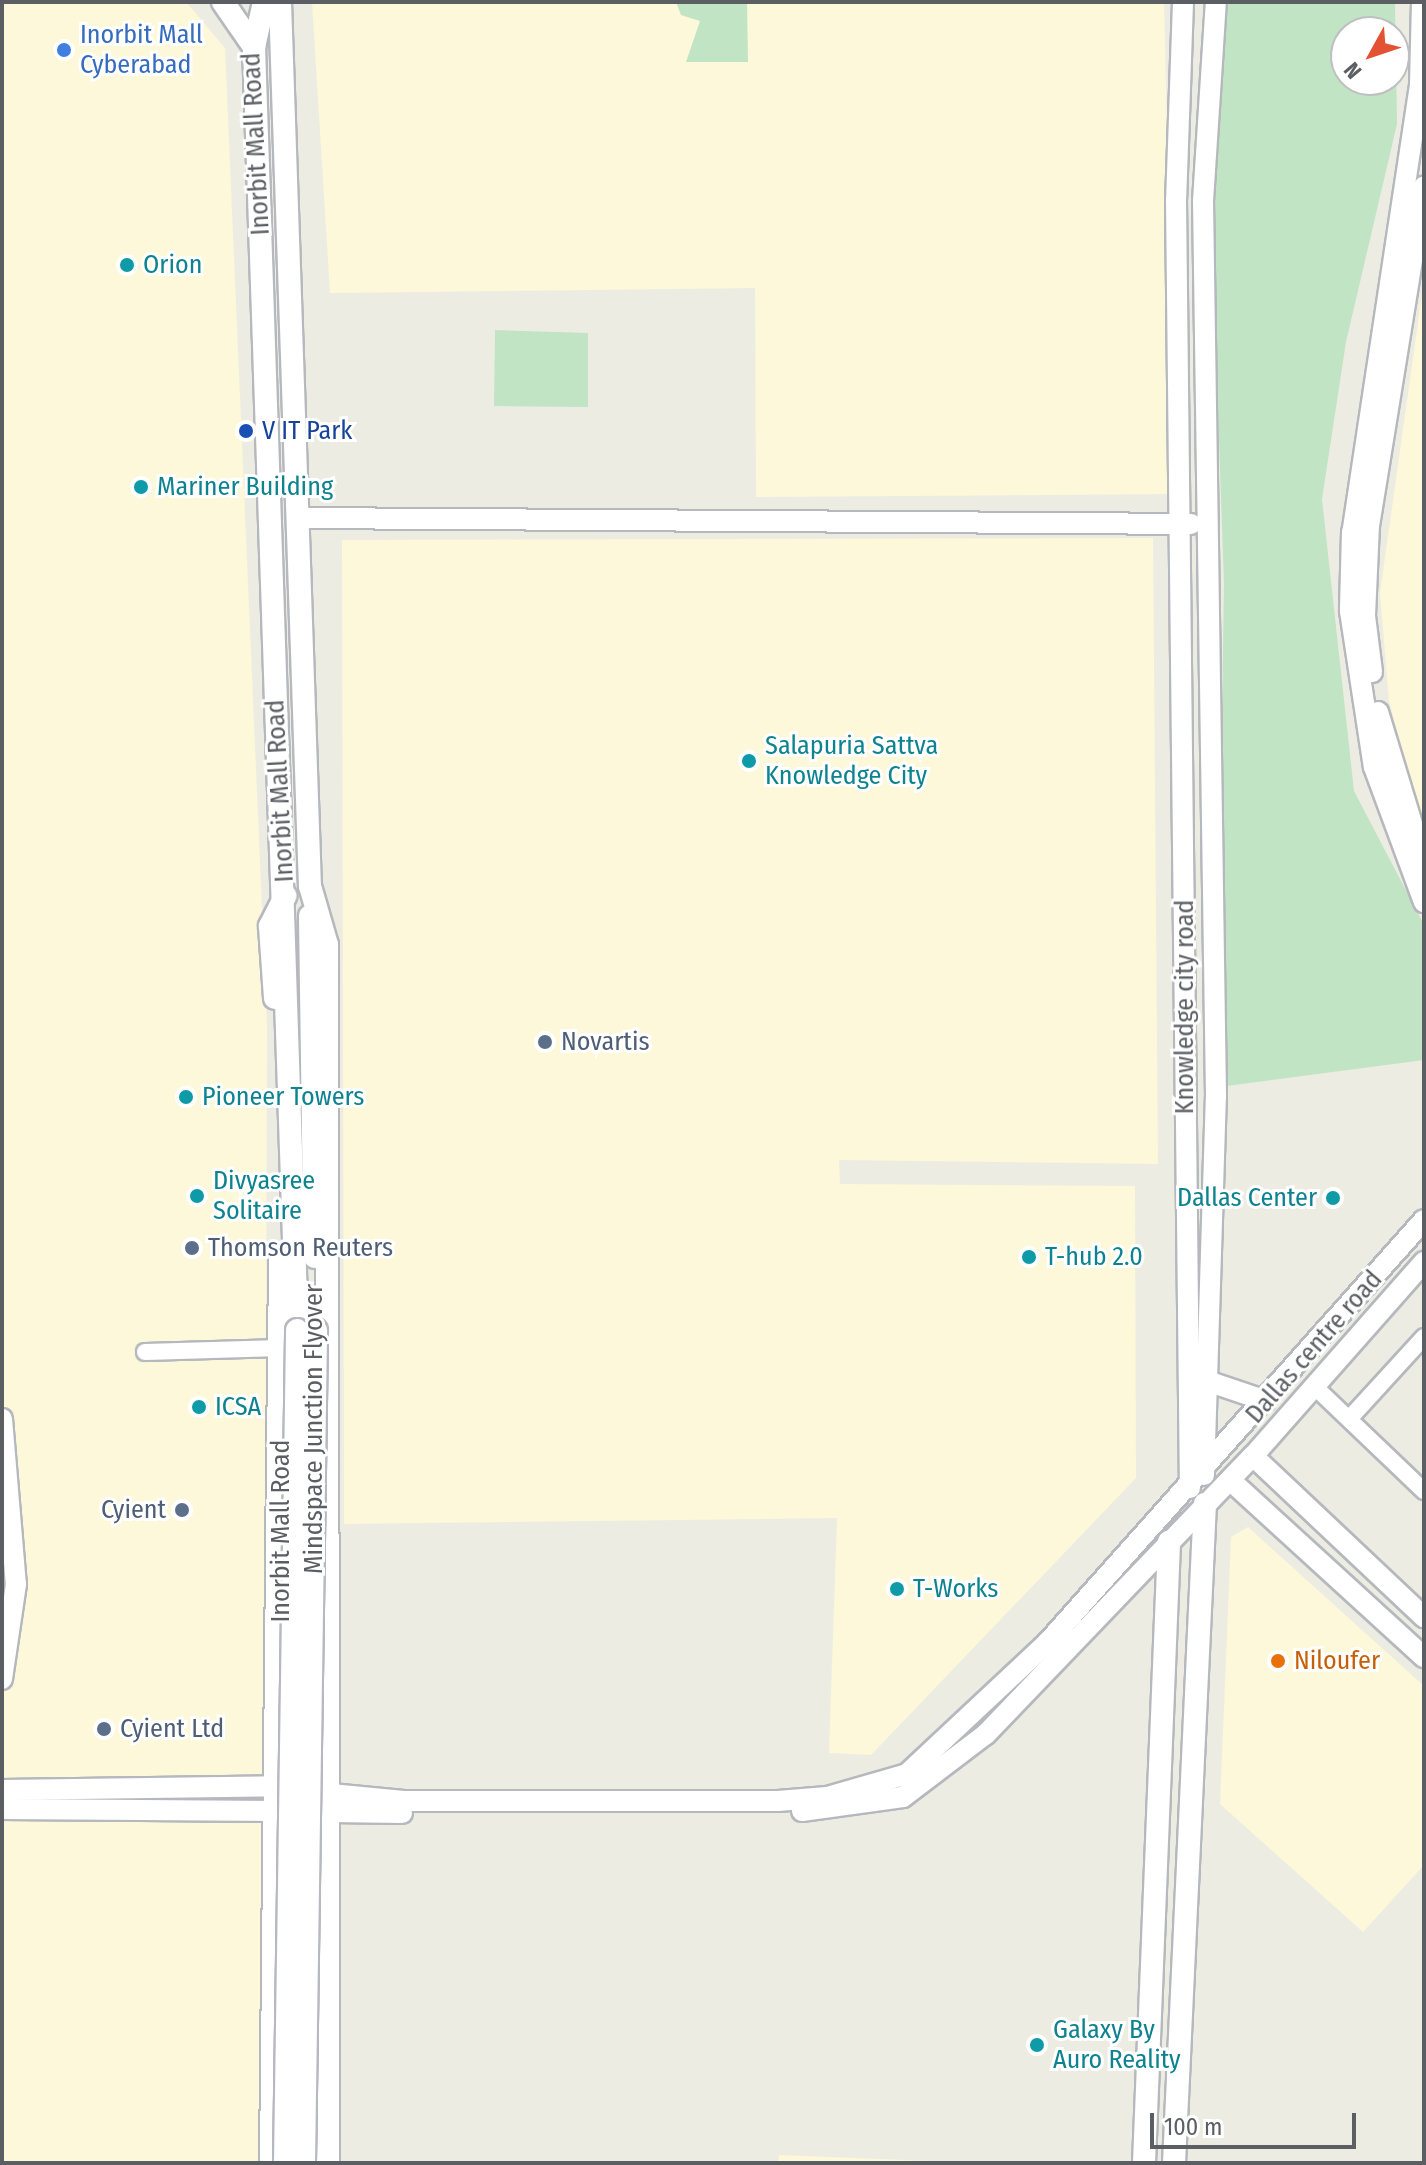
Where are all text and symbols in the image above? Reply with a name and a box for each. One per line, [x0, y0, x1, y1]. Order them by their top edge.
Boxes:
north arrow [1330, 16, 1410, 96]
place label: Inorbit Mall Cyberabad [80, 19, 203, 80]
marker: Inorbit Mall Cyberabad [55, 41, 73, 59]
street label: Inorbit Mall Road [236, 52, 276, 236]
text: N [1338, 57, 1367, 84]
place label: Orion [143, 249, 202, 281]
marker: Orion [118, 256, 136, 274]
place label: V IT Park [262, 415, 352, 447]
marker: V IT Park [237, 422, 255, 440]
place label: Mariner Building [157, 471, 333, 503]
marker: Mariner Building [132, 478, 150, 496]
street label: Inorbit Mall Road [260, 699, 300, 883]
place label: Salapuria Sattva Knowledge City [765, 730, 938, 792]
marker: Salapuria Sattva Knowledge City [740, 752, 758, 770]
street label: Knowledge city road [1169, 900, 1201, 1114]
place label: Novartis [561, 1026, 650, 1058]
marker: Novartis [536, 1033, 554, 1051]
place label: Pioneer Towers [202, 1081, 364, 1113]
marker: Pioneer Towers [177, 1088, 195, 1106]
place label: Divyasree Solitaire [213, 1165, 315, 1226]
place label: Dallas Center [1177, 1182, 1317, 1214]
marker: Divyasree Solitaire [188, 1187, 206, 1205]
marker: Dallas Center [1324, 1189, 1342, 1207]
place label: Thomson Reuters [208, 1232, 393, 1264]
marker: Thomson Reuters [183, 1239, 201, 1257]
place label: T-hub 2.0 [1045, 1241, 1143, 1273]
marker: T-hub 2.0 [1020, 1248, 1038, 1266]
street label: Dallas centre road [1239, 1264, 1389, 1430]
street label: Mindspace Junction Flyover [298, 1284, 330, 1574]
place label: ICSA [215, 1391, 261, 1423]
marker: ICSA [190, 1398, 208, 1416]
street label: Inorbit Mall Road [265, 1440, 297, 1622]
place label: Cyient [101, 1494, 166, 1526]
marker: Cyient [173, 1501, 191, 1519]
place label: T-Works [913, 1573, 998, 1605]
marker: T-Works [888, 1580, 906, 1598]
place label: Niloufer [1294, 1645, 1380, 1677]
marker: Niloufer [1269, 1652, 1287, 1670]
place label: Cyient Ltd [120, 1713, 224, 1745]
marker: Cyient Ltd [95, 1720, 113, 1738]
place label: Galaxy By Auro Reality [1053, 2014, 1181, 2076]
marker: Galaxy By Auro Reality [1028, 2036, 1046, 2054]
scale bar [1154, 2097, 1360, 2147]
text: 100 m [1164, 2113, 1222, 2141]

